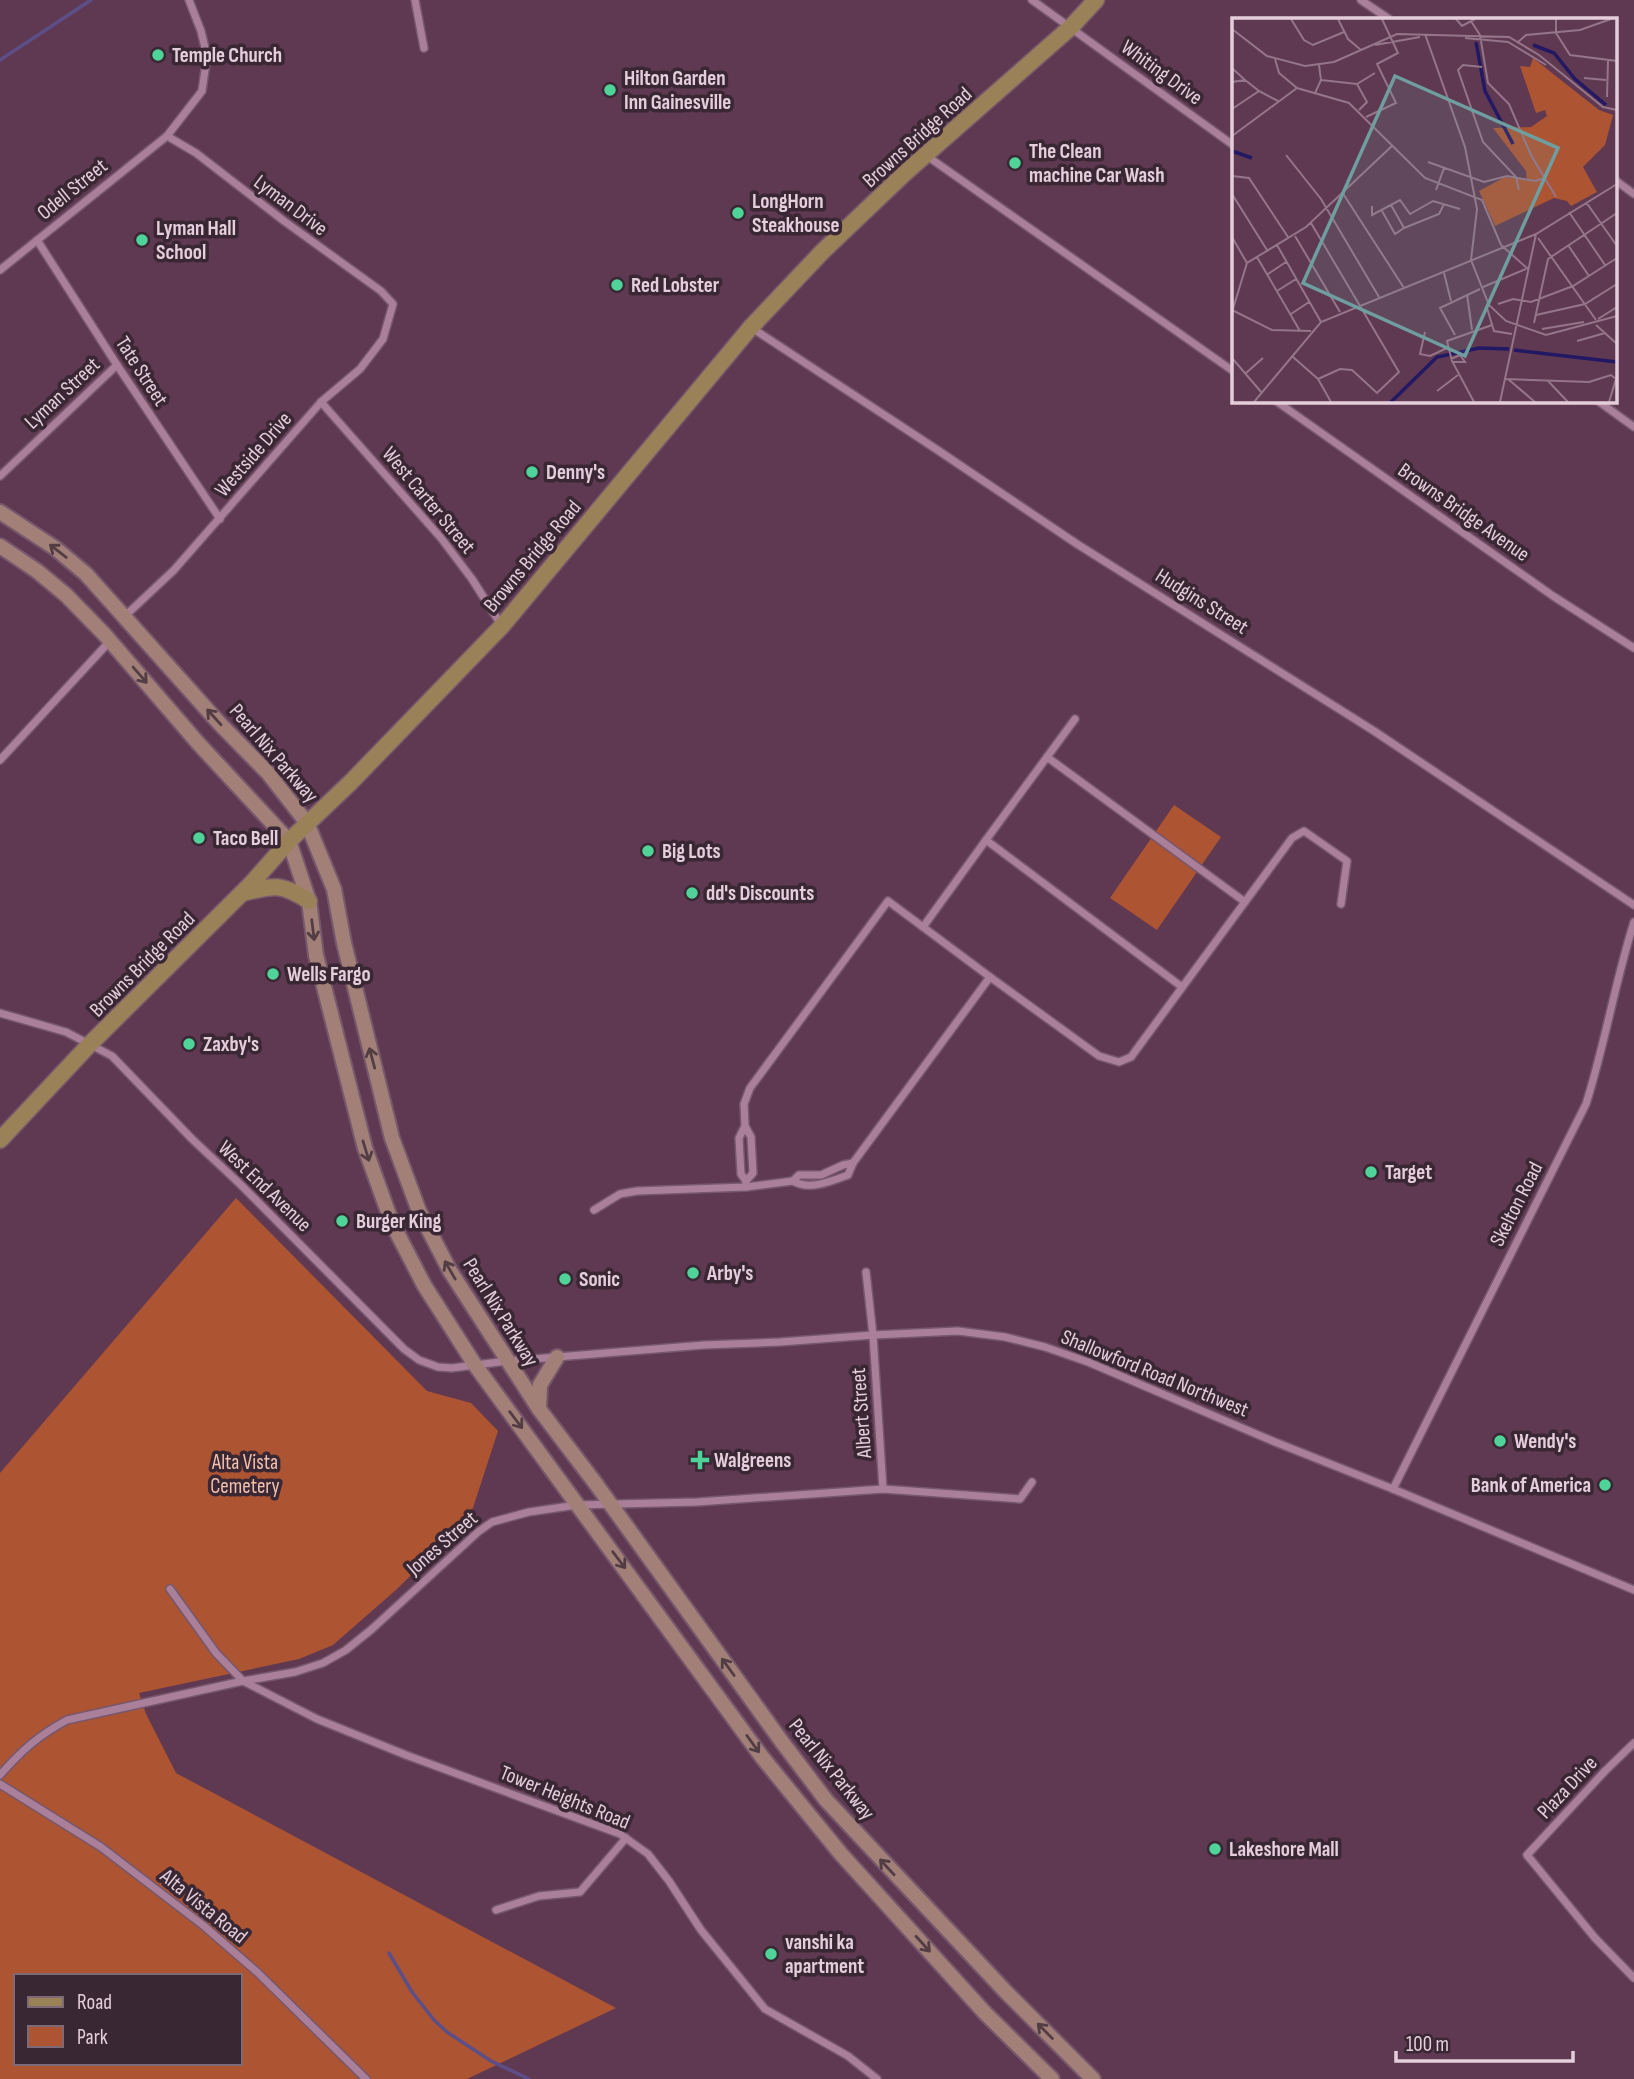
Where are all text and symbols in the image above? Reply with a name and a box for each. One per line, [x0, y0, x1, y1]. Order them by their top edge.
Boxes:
inset map [1232, 18, 1616, 402]
street label: Whiting Drive [1116, 35, 1207, 110]
place label: Temple Church [172, 43, 282, 68]
marker: Temple Church [150, 47, 166, 63]
place label: Hilton Garden Inn Gainesville [624, 66, 731, 115]
marker: Hilton Garden Inn Gainesville [602, 82, 618, 98]
street label: Browns Bridge Road [858, 82, 977, 193]
place label: The Clean machine Car Wash [1029, 139, 1165, 188]
street label: Odell Street [32, 154, 112, 225]
marker: The Clean machine Car Wash [1007, 155, 1023, 171]
street label: Lyman Drive [249, 170, 333, 241]
place label: LongHorn Steakhouse [752, 189, 839, 238]
marker: LongHorn Steakhouse [730, 205, 746, 221]
place label: Lyman Hall School [156, 216, 236, 265]
marker: Lyman Hall School [134, 232, 150, 248]
place label: Red Lobster [631, 273, 720, 298]
marker: Red Lobster [609, 277, 625, 293]
street label: Tate Street [110, 332, 173, 411]
street label: Lyman Street [20, 352, 105, 434]
street label: Westside Drive [210, 407, 297, 502]
street label: West Carter Street [377, 442, 480, 559]
street label: Browns Bridge Avenue [1393, 458, 1534, 567]
place label: Denny's [546, 460, 605, 485]
marker: Denny's [524, 464, 540, 480]
street label: Browns Bridge Road [478, 495, 586, 617]
one-way arrow [49, 544, 68, 559]
street label: Hudgins Street [1151, 563, 1253, 640]
one-way arrow [132, 665, 148, 683]
street label: Pearl Nix Parkway [224, 699, 323, 808]
one-way arrow [205, 709, 222, 726]
place label: Taco Bell [213, 826, 278, 851]
marker: Taco Bell [191, 830, 207, 846]
place label: Big Lots [662, 839, 721, 864]
marker: Big Lots [640, 843, 656, 859]
place label: dd's Discounts [706, 881, 814, 906]
marker: dd's Discounts [684, 885, 700, 901]
street label: Browns Bridge Road [85, 907, 200, 1022]
one-way arrow [306, 918, 319, 941]
place label: Wells Fargo [287, 962, 371, 987]
marker: Wells Fargo [265, 966, 281, 982]
place label: Zaxby's [203, 1032, 259, 1057]
marker: Zaxby's [181, 1036, 197, 1052]
one-way arrow [365, 1047, 378, 1070]
street label: West End Avenue [213, 1136, 317, 1237]
one-way arrow [361, 1140, 374, 1162]
street label: Skelton Road [1485, 1158, 1548, 1251]
place label: Target [1385, 1160, 1432, 1185]
marker: Target [1363, 1164, 1379, 1180]
place label: Burger King [356, 1209, 442, 1234]
marker: Burger King [334, 1213, 350, 1229]
street label: Pearl Nix Parkway [457, 1254, 544, 1371]
one-way arrow [443, 1261, 457, 1281]
place label: Arby's [706, 1261, 753, 1286]
marker: Arby's [685, 1265, 701, 1281]
place label: Sonic [579, 1267, 620, 1292]
marker: Sonic [557, 1271, 573, 1287]
street label: Shallowford Road Northwest [1057, 1324, 1252, 1422]
street label: Albert Street [846, 1367, 877, 1460]
one-way arrow [508, 1410, 523, 1429]
place label: Wendy's [1514, 1429, 1576, 1454]
marker: Wendy's [1492, 1433, 1508, 1449]
place label: Walgreens [714, 1448, 791, 1473]
park label: Alta Vista Cemetery [210, 1450, 280, 1499]
marker: Walgreens [692, 1452, 708, 1468]
place label: Bank of America [1471, 1473, 1591, 1498]
marker: Bank of America [1597, 1477, 1613, 1493]
street label: Jones Street [401, 1506, 483, 1582]
one-way arrow [611, 1550, 626, 1568]
one-way arrow [721, 1658, 735, 1677]
street label: Pearl Nix Parkway [783, 1714, 880, 1825]
one-way arrow [746, 1734, 760, 1753]
street label: Plaza Drive [1532, 1751, 1603, 1824]
street label: Tower Heights Road [496, 1760, 633, 1835]
place label: Lakeshore Mall [1229, 1837, 1339, 1862]
marker: Lakeshore Mall [1207, 1841, 1223, 1857]
one-way arrow [879, 1858, 896, 1875]
street label: Alta Vista Road [154, 1863, 252, 1949]
place label: vanshi ka apartment [785, 1930, 864, 1979]
one-way arrow [915, 1935, 931, 1953]
marker: vanshi ka apartment [763, 1946, 779, 1962]
legend [14, 1974, 242, 2065]
text: Road [77, 1990, 112, 2015]
scale bar [1396, 2020, 1573, 2064]
one-way arrow [1036, 2023, 1053, 2040]
text: Park [77, 2025, 108, 2050]
text: 100 m [1406, 2032, 1449, 2057]

